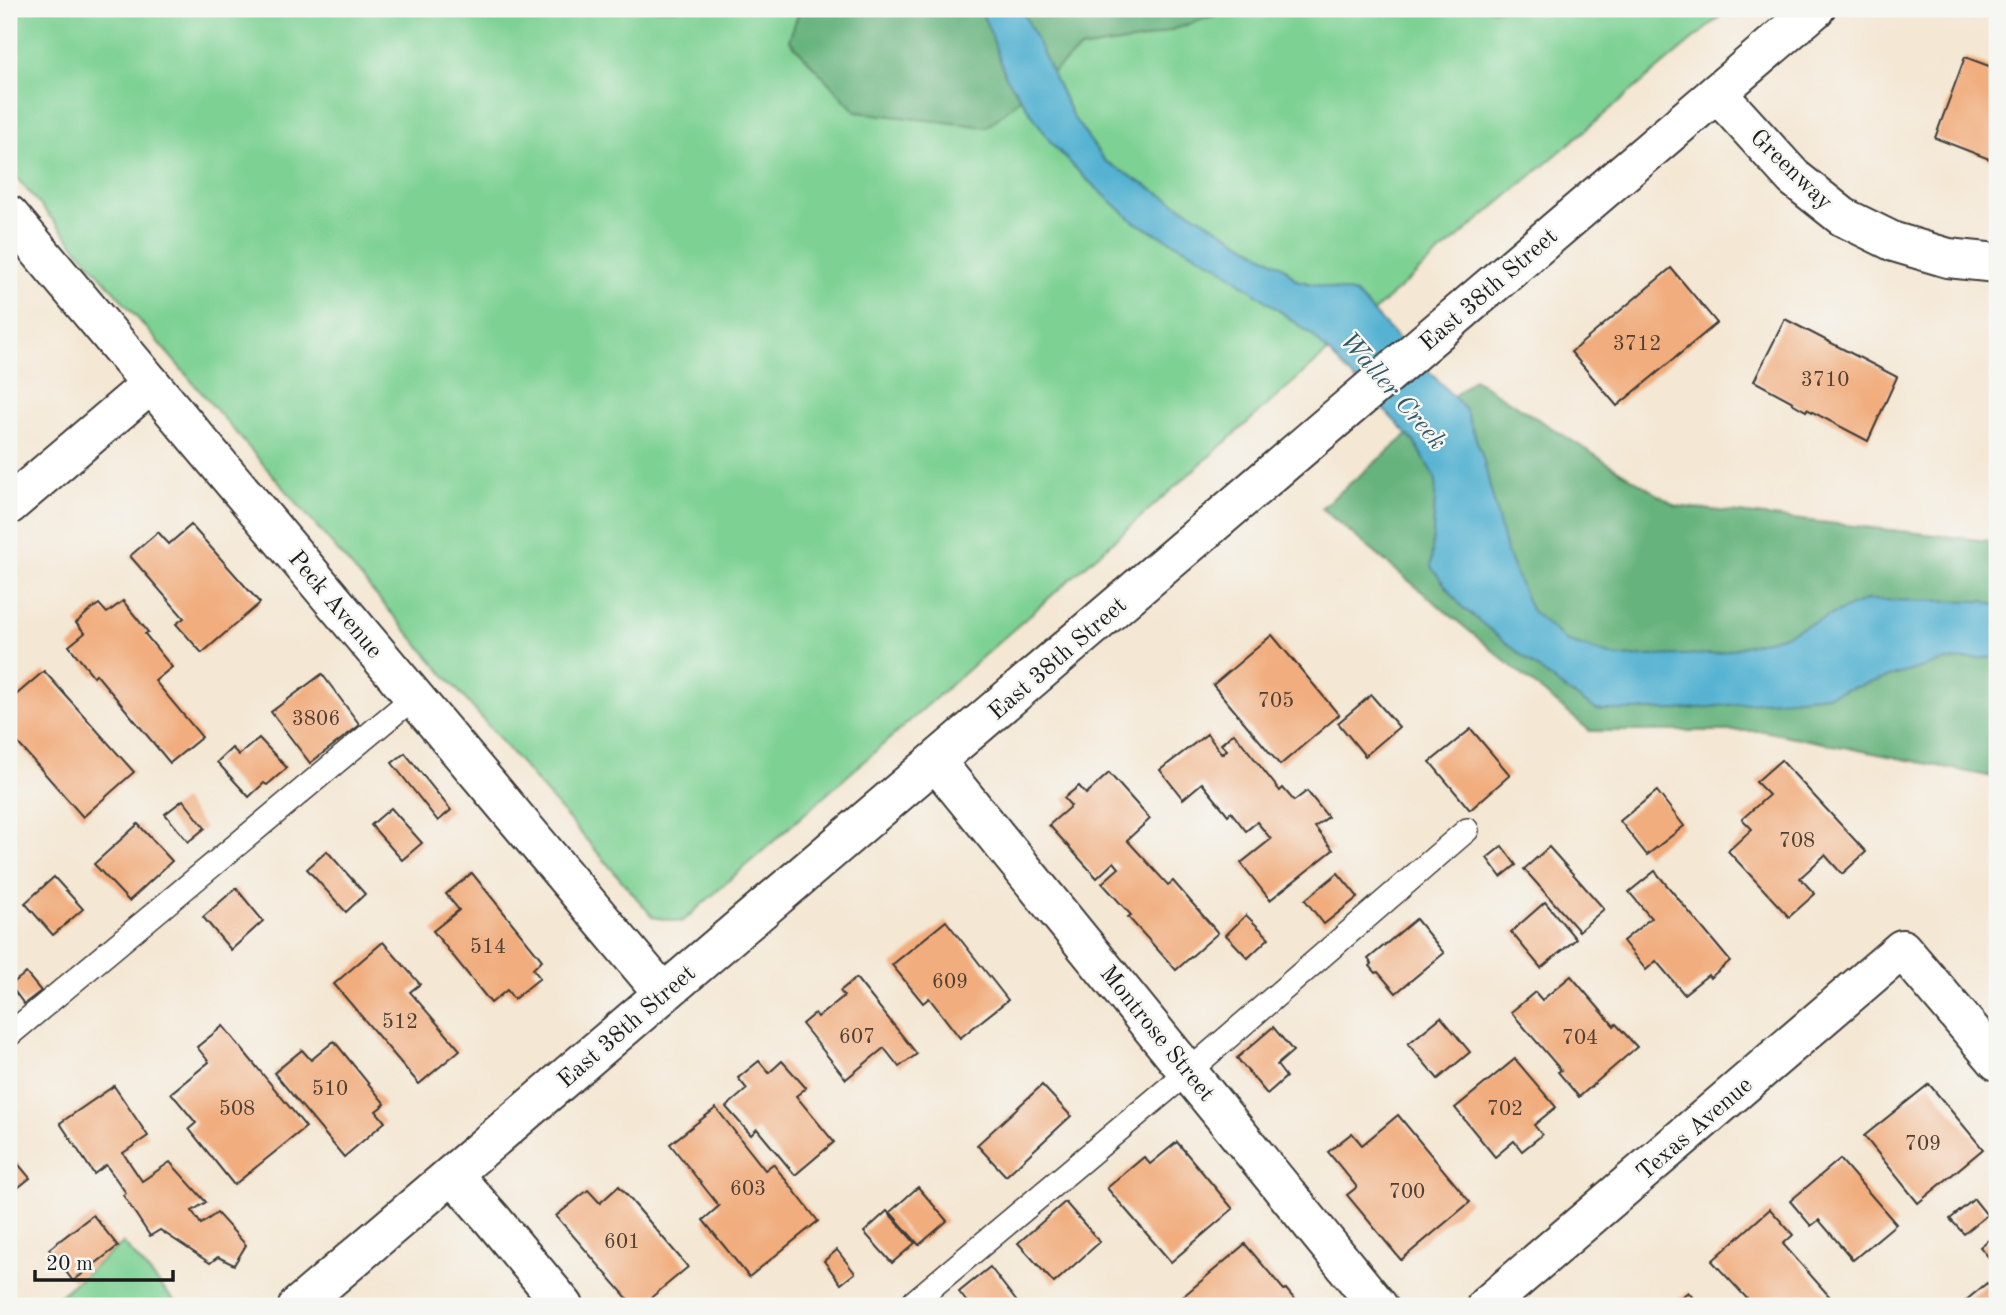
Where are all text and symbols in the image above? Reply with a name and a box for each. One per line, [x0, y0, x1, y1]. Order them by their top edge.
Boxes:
street label: Greenway [1745, 126, 1837, 215]
street label: East 38th Street [1416, 225, 1563, 357]
water label: Waller Creek [1335, 327, 1450, 455]
house number: 3712 [1613, 334, 1661, 355]
house number: 3710 [1801, 370, 1849, 391]
street label: Peck Avenue [283, 547, 386, 664]
street label: East 38th Street [985, 594, 1132, 726]
house number: 705 [1258, 691, 1294, 712]
house number: 3806 [292, 709, 340, 730]
house number: 708 [1779, 831, 1815, 852]
house number: 514 [470, 937, 506, 958]
street label: East 38th Street [554, 962, 701, 1094]
street label: Montrose Street [1095, 962, 1218, 1107]
house number: 609 [932, 972, 968, 993]
house number: 512 [382, 1012, 418, 1033]
house number: 607 [839, 1027, 875, 1048]
house number: 704 [1562, 1028, 1598, 1049]
street label: Texas Avenue [1633, 1073, 1758, 1186]
house number: 510 [312, 1079, 348, 1100]
house number: 508 [219, 1099, 255, 1120]
house number: 702 [1487, 1099, 1523, 1120]
house number: 709 [1905, 1134, 1941, 1155]
house number: 603 [730, 1179, 766, 1200]
house number: 700 [1389, 1182, 1425, 1203]
house number: 601 [604, 1232, 640, 1253]
scale bar [35, 1238, 173, 1282]
text: 20 m [46, 1254, 93, 1275]

